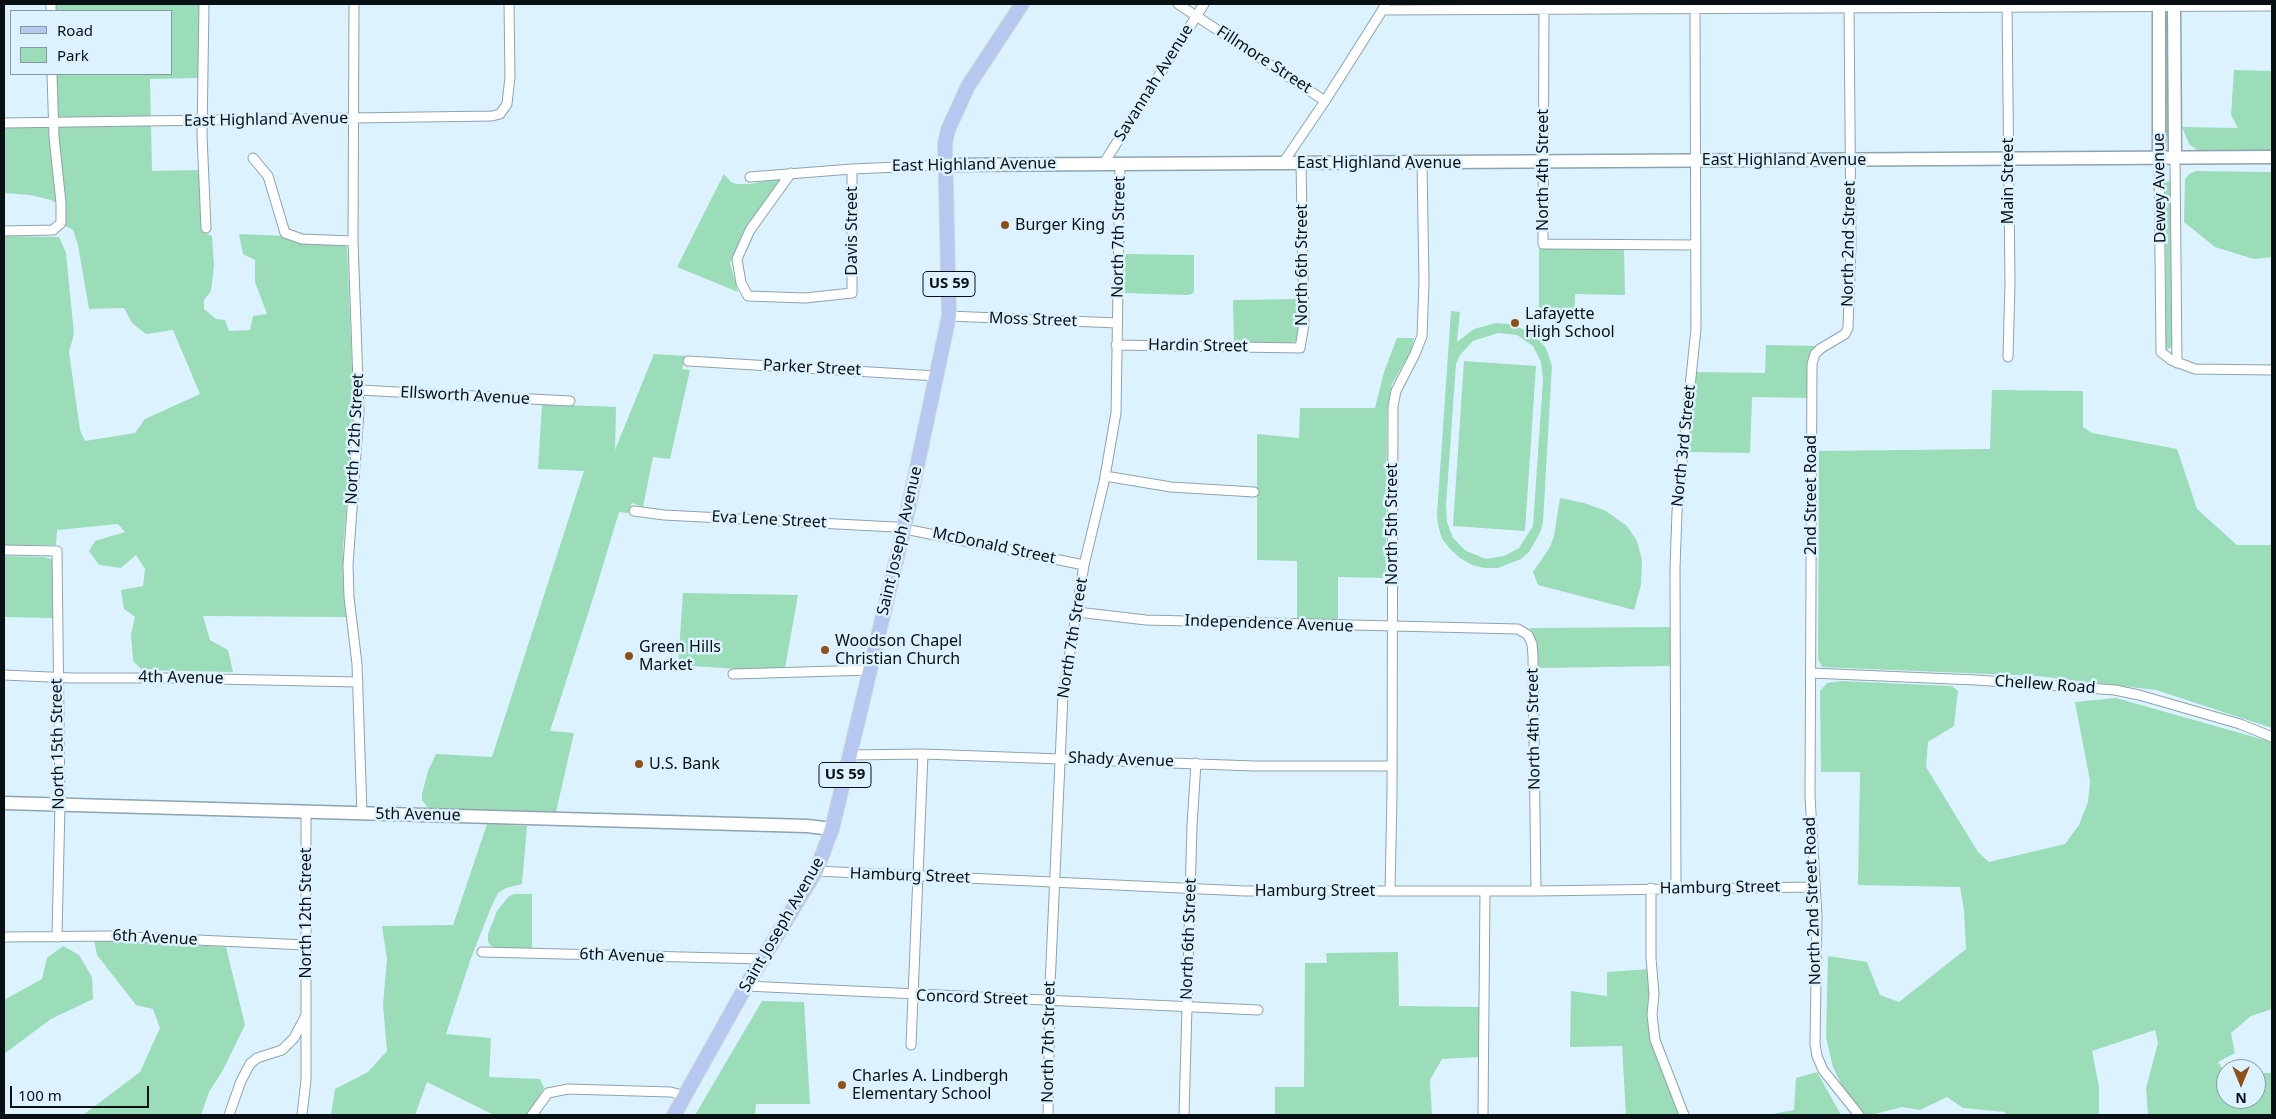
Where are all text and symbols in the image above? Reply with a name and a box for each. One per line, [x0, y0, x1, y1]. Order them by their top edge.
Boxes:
legend [10, 10, 172, 75]
text: Road [57, 20, 93, 40]
street label: Savannah Avenue [1110, 21, 1198, 145]
street label: Fillmore Street [1213, 22, 1315, 98]
text: Park [57, 45, 89, 65]
street label: East Highland Avenue [184, 109, 348, 131]
street label: North 4th Street [1533, 109, 1553, 231]
street label: Dewey Avenue [2149, 133, 2171, 243]
street label: Main Street [1998, 138, 2018, 224]
street label: East Highland Avenue [1702, 150, 1866, 170]
street label: East Highland Avenue [1297, 153, 1461, 173]
street label: East Highland Avenue [892, 154, 1056, 176]
street label: North 7th Street [1108, 176, 1130, 298]
street label: North 2nd Street [1838, 181, 1860, 307]
street label: Davis Street [842, 186, 862, 276]
street label: North 6th Street [1292, 204, 1312, 326]
place label: Burger King [1015, 215, 1105, 235]
marker: Burger King [999, 219, 1011, 231]
road number: US 59 [923, 272, 975, 296]
place label: Lafayette High School [1525, 304, 1615, 342]
street label: Moss Street [989, 309, 1077, 331]
marker: Lafayette High School [1509, 317, 1521, 329]
street label: Hardin Street [1148, 336, 1248, 356]
street label: Parker Street [762, 356, 862, 380]
street label: North 12th Street [342, 373, 368, 505]
street label: Ellsworth Avenue [400, 383, 530, 409]
street label: North 3rd Street [1668, 384, 1700, 508]
street label: 2nd Street Road [1801, 435, 1821, 555]
street label: North 5th Street [1382, 463, 1402, 585]
street label: Saint Joseph Avenue [873, 465, 927, 617]
street label: Eva Lene Street [711, 507, 827, 533]
street label: McDonald Street [931, 524, 1057, 568]
street label: North 7th Street [1054, 576, 1092, 700]
street label: Independence Avenue [1184, 611, 1354, 637]
place label: Woodson Chapel Christian Church [835, 631, 962, 669]
place label: Green Hills Market [639, 637, 721, 675]
marker: Woodson Chapel Christian Church [819, 644, 831, 656]
marker: Green Hills Market [623, 650, 635, 662]
street label: 4th Avenue [138, 668, 224, 688]
street label: North 4th Street [1523, 668, 1545, 790]
street label: Chellew Road [1994, 672, 2096, 698]
street label: North 15th Street [47, 678, 69, 810]
street label: Shady Avenue [1068, 749, 1174, 771]
place label: U.S. Bank [649, 754, 720, 774]
marker: U.S. Bank [633, 758, 645, 770]
road number: US 59 [819, 762, 871, 788]
street label: 5th Avenue [375, 805, 461, 825]
street label: North 2nd Street Road [1800, 816, 1826, 986]
street label: North 12th Street [296, 847, 316, 979]
street label: Saint Joseph Avenue [736, 854, 828, 996]
street label: Hamburg Street [849, 864, 971, 888]
street label: Hamburg Street [1660, 877, 1780, 899]
street label: North 6th Street [1177, 878, 1201, 1000]
street label: Hamburg Street [1255, 881, 1375, 901]
street label: 6th Avenue [112, 926, 198, 950]
street label: 6th Avenue [579, 945, 665, 967]
street label: North 7th Street [1038, 981, 1060, 1103]
street label: Concord Street [916, 986, 1028, 1010]
north arrow [2216, 1059, 2266, 1109]
place label: Charles A. Lindbergh Elementary School [852, 1066, 1009, 1104]
scale bar [12, 1076, 151, 1108]
marker: Charles A. Lindbergh Elementary School [836, 1079, 848, 1091]
text: 100 m [18, 1085, 62, 1105]
text: N [2235, 1089, 2247, 1108]

